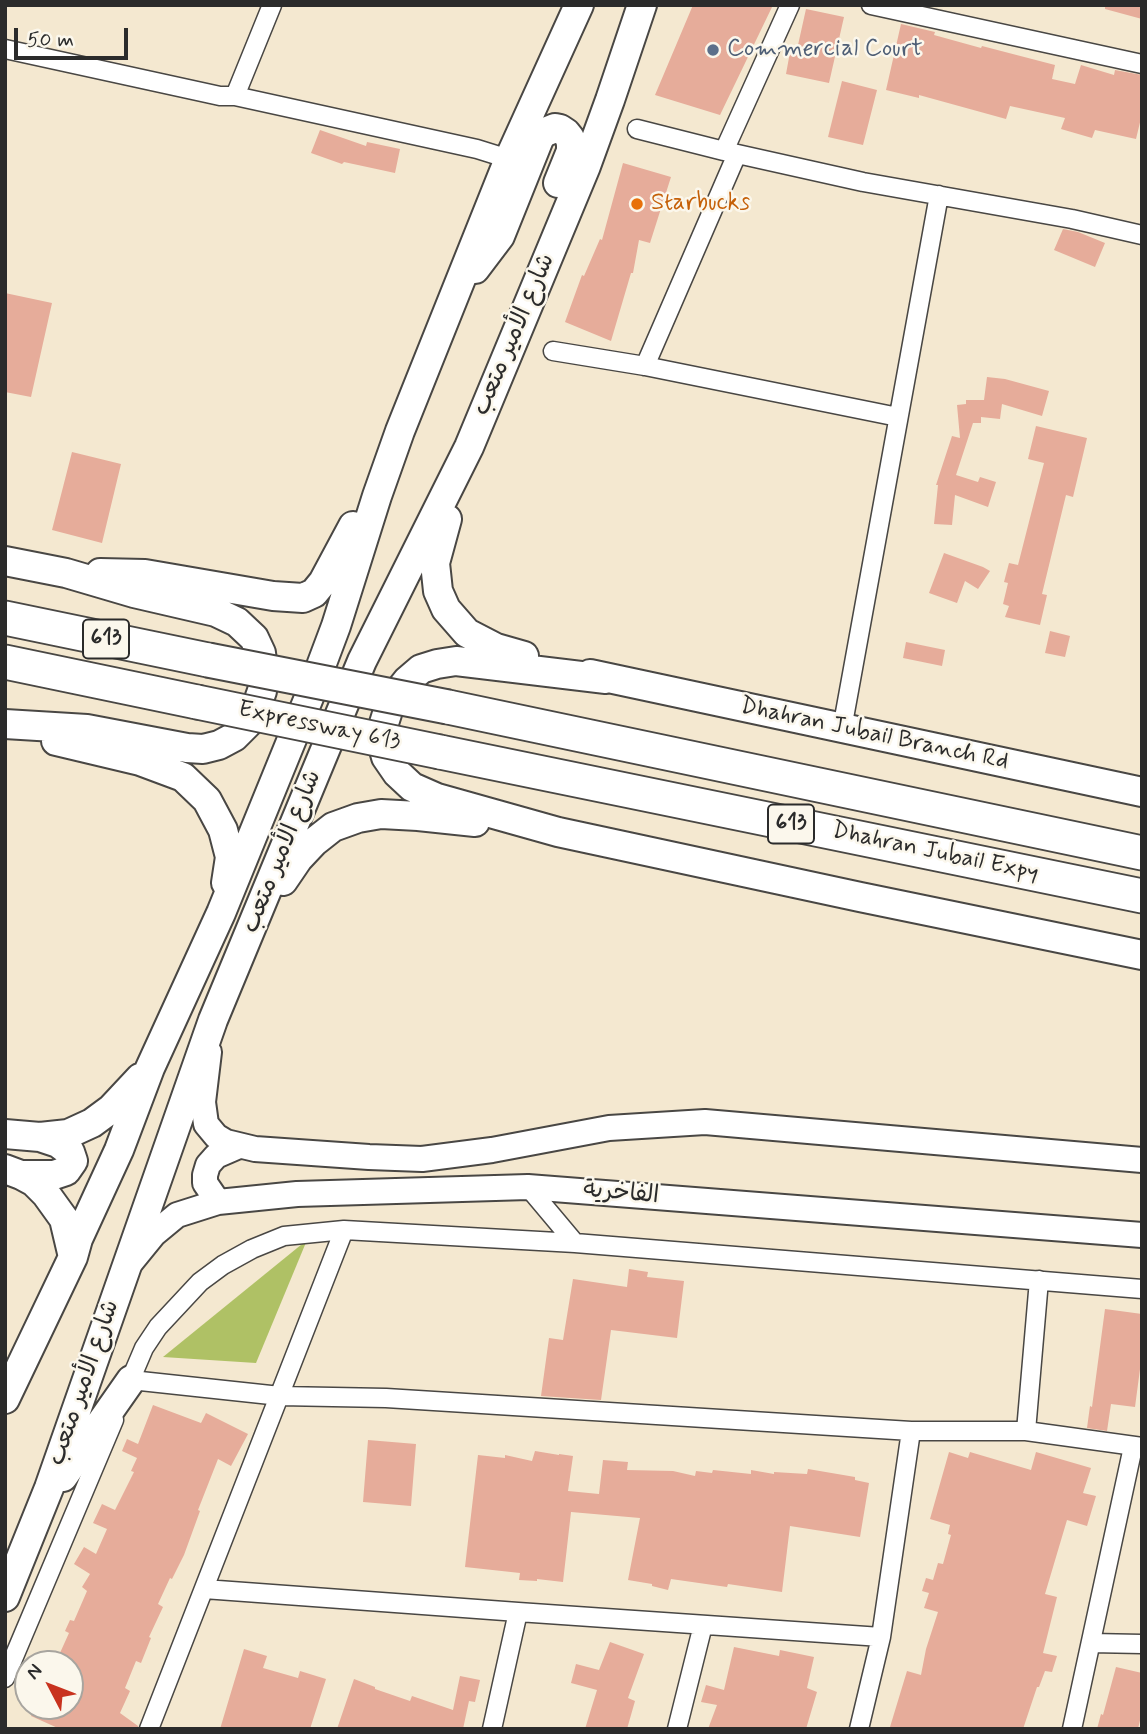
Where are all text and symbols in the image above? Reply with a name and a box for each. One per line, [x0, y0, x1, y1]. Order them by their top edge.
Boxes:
scale bar [18, 14, 131, 58]
text: 50 m [27, 26, 74, 54]
place label: Commercial Court [727, 36, 922, 64]
marker: Commercial Court [705, 42, 721, 58]
place label: Starbucks [651, 190, 750, 218]
marker: Starbucks [629, 196, 645, 212]
street label: شارع الأمير متعب [468, 250, 562, 420]
road number: 613 [83, 620, 129, 659]
street label: Dhahran Jubail Branch Rd [737, 692, 1011, 778]
street label: Expressway 613 [235, 696, 403, 758]
street label: شارع الأمير متعب [237, 766, 329, 938]
road number: 613 [768, 804, 814, 844]
street label: Dhahran Jubail Expy [829, 817, 1041, 889]
street label: الفاخرية [582, 1176, 660, 1212]
street label: شارع الأمير متعب [43, 1297, 127, 1469]
north arrow [14, 1650, 84, 1720]
text: N [21, 1659, 48, 1685]

